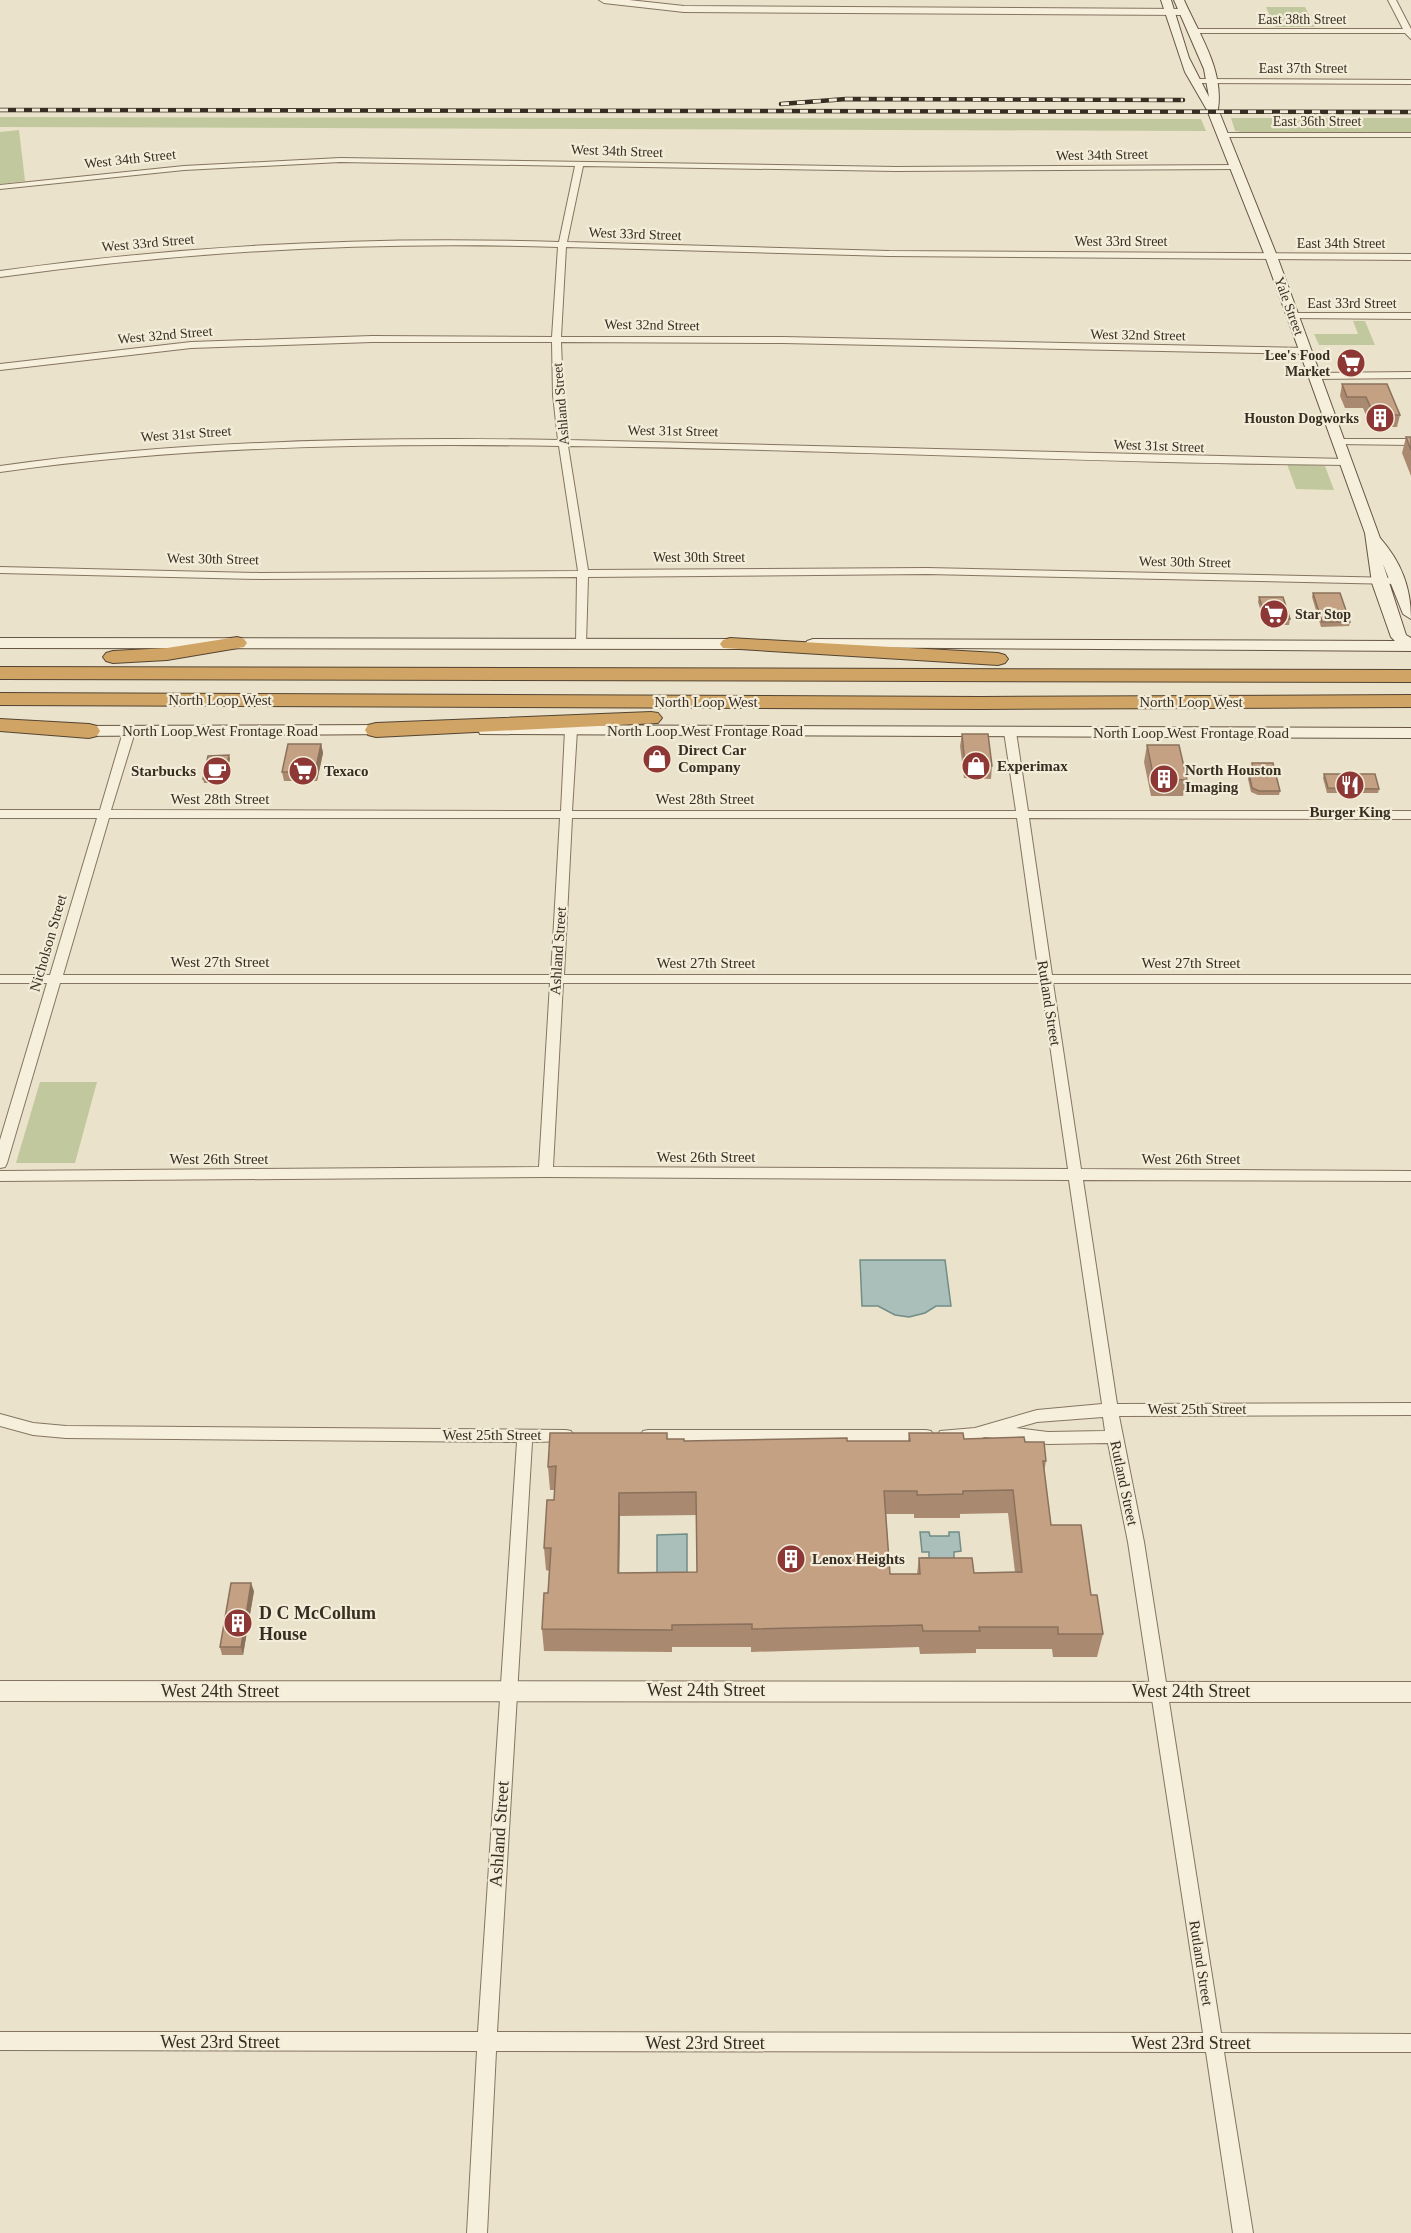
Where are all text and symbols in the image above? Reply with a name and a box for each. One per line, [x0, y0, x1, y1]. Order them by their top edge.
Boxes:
street label: East 38th Street [1258, 12, 1346, 27]
street label: East 37th Street [1259, 61, 1347, 76]
street label: East 36th Street [1273, 114, 1361, 129]
street label: West 34th Street [571, 142, 663, 160]
street label: West 34th Street [83, 147, 177, 171]
street label: West 34th Street [1056, 147, 1148, 163]
street label: West 33rd Street [588, 225, 682, 243]
street label: West 33rd Street [101, 231, 195, 255]
street label: West 33rd Street [1075, 234, 1168, 249]
street label: East 34th Street [1297, 236, 1385, 251]
street label: Yale Street [1271, 275, 1307, 337]
street label: East 33rd Street [1307, 296, 1397, 311]
street label: West 32nd Street [604, 317, 700, 333]
street label: West 32nd Street [117, 323, 213, 347]
street label: West 32nd Street [1090, 327, 1186, 343]
supermarket icon: Lee's Food Market [1335, 347, 1367, 379]
place label: Lee's Food Market [1265, 348, 1330, 379]
street label: Ashland Street [550, 362, 572, 446]
building icon: Houston Dogworks [1364, 402, 1396, 434]
place label: Houston Dogworks [1244, 411, 1360, 426]
street label: West 31st Street [140, 423, 232, 445]
street label: West 31st Street [628, 423, 719, 439]
street label: West 31st Street [1113, 437, 1205, 455]
street label: West 30th Street [653, 550, 745, 565]
street label: West 30th Street [167, 551, 259, 567]
street label: West 30th Street [1139, 554, 1231, 570]
supermarket icon: Star Stop [1258, 598, 1290, 630]
place label: Star Stop [1295, 607, 1351, 622]
street label: North Loop West [168, 692, 273, 708]
street label: North Loop West [654, 694, 759, 710]
street label: North Loop West [1139, 694, 1244, 710]
street label: North Loop West Frontage Road [122, 723, 318, 739]
street label: North Loop West Frontage Road [607, 723, 803, 739]
street label: North Loop West Frontage Road [1093, 725, 1289, 741]
place label: Direct Car Company [678, 742, 747, 775]
shop icon: Direct Car Company [641, 743, 673, 775]
shop icon: Experimax [960, 750, 992, 782]
cafe icon: Starbucks [201, 755, 233, 787]
supermarket icon: Texaco [287, 755, 319, 787]
place label: Experimax [997, 758, 1068, 774]
place label: North Houston Imaging [1185, 762, 1282, 795]
place label: Starbucks [131, 763, 196, 779]
place label: Texaco [324, 763, 368, 779]
building icon: North Houston Imaging [1148, 763, 1180, 795]
restaurant icon: Burger King [1334, 769, 1366, 801]
street label: West 28th Street [171, 791, 270, 807]
street label: West 28th Street [656, 791, 755, 807]
place label: Burger King [1310, 804, 1391, 820]
street label: Nicholson Street [26, 892, 70, 993]
street label: Ashland Street [547, 905, 569, 996]
street label: West 27th Street [171, 954, 270, 970]
street label: West 27th Street [657, 955, 756, 971]
street label: West 27th Street [1142, 955, 1241, 971]
street label: Rutland Street [1034, 959, 1064, 1048]
street label: West 26th Street [657, 1149, 756, 1165]
street label: West 26th Street [170, 1151, 269, 1167]
street label: West 26th Street [1142, 1151, 1241, 1167]
street label: West 25th Street [1148, 1401, 1247, 1417]
street label: West 25th Street [443, 1427, 542, 1443]
street label: Rutland Street [1107, 1439, 1141, 1528]
building icon: Lenox Heights [775, 1543, 807, 1575]
place label: Lenox Heights [812, 1551, 905, 1567]
place label: D C McCollum House [259, 1603, 376, 1644]
building icon: D C McCollum House [222, 1607, 254, 1639]
street label: West 24th Street [647, 1680, 765, 1700]
street label: West 24th Street [161, 1681, 279, 1701]
street label: West 24th Street [1132, 1681, 1250, 1701]
street label: Ashland Street [485, 1780, 513, 1888]
street label: Rutland Street [1186, 1919, 1216, 2008]
street label: West 23rd Street [160, 2032, 280, 2052]
street label: West 23rd Street [645, 2033, 765, 2053]
street label: West 23rd Street [1131, 2033, 1251, 2053]

